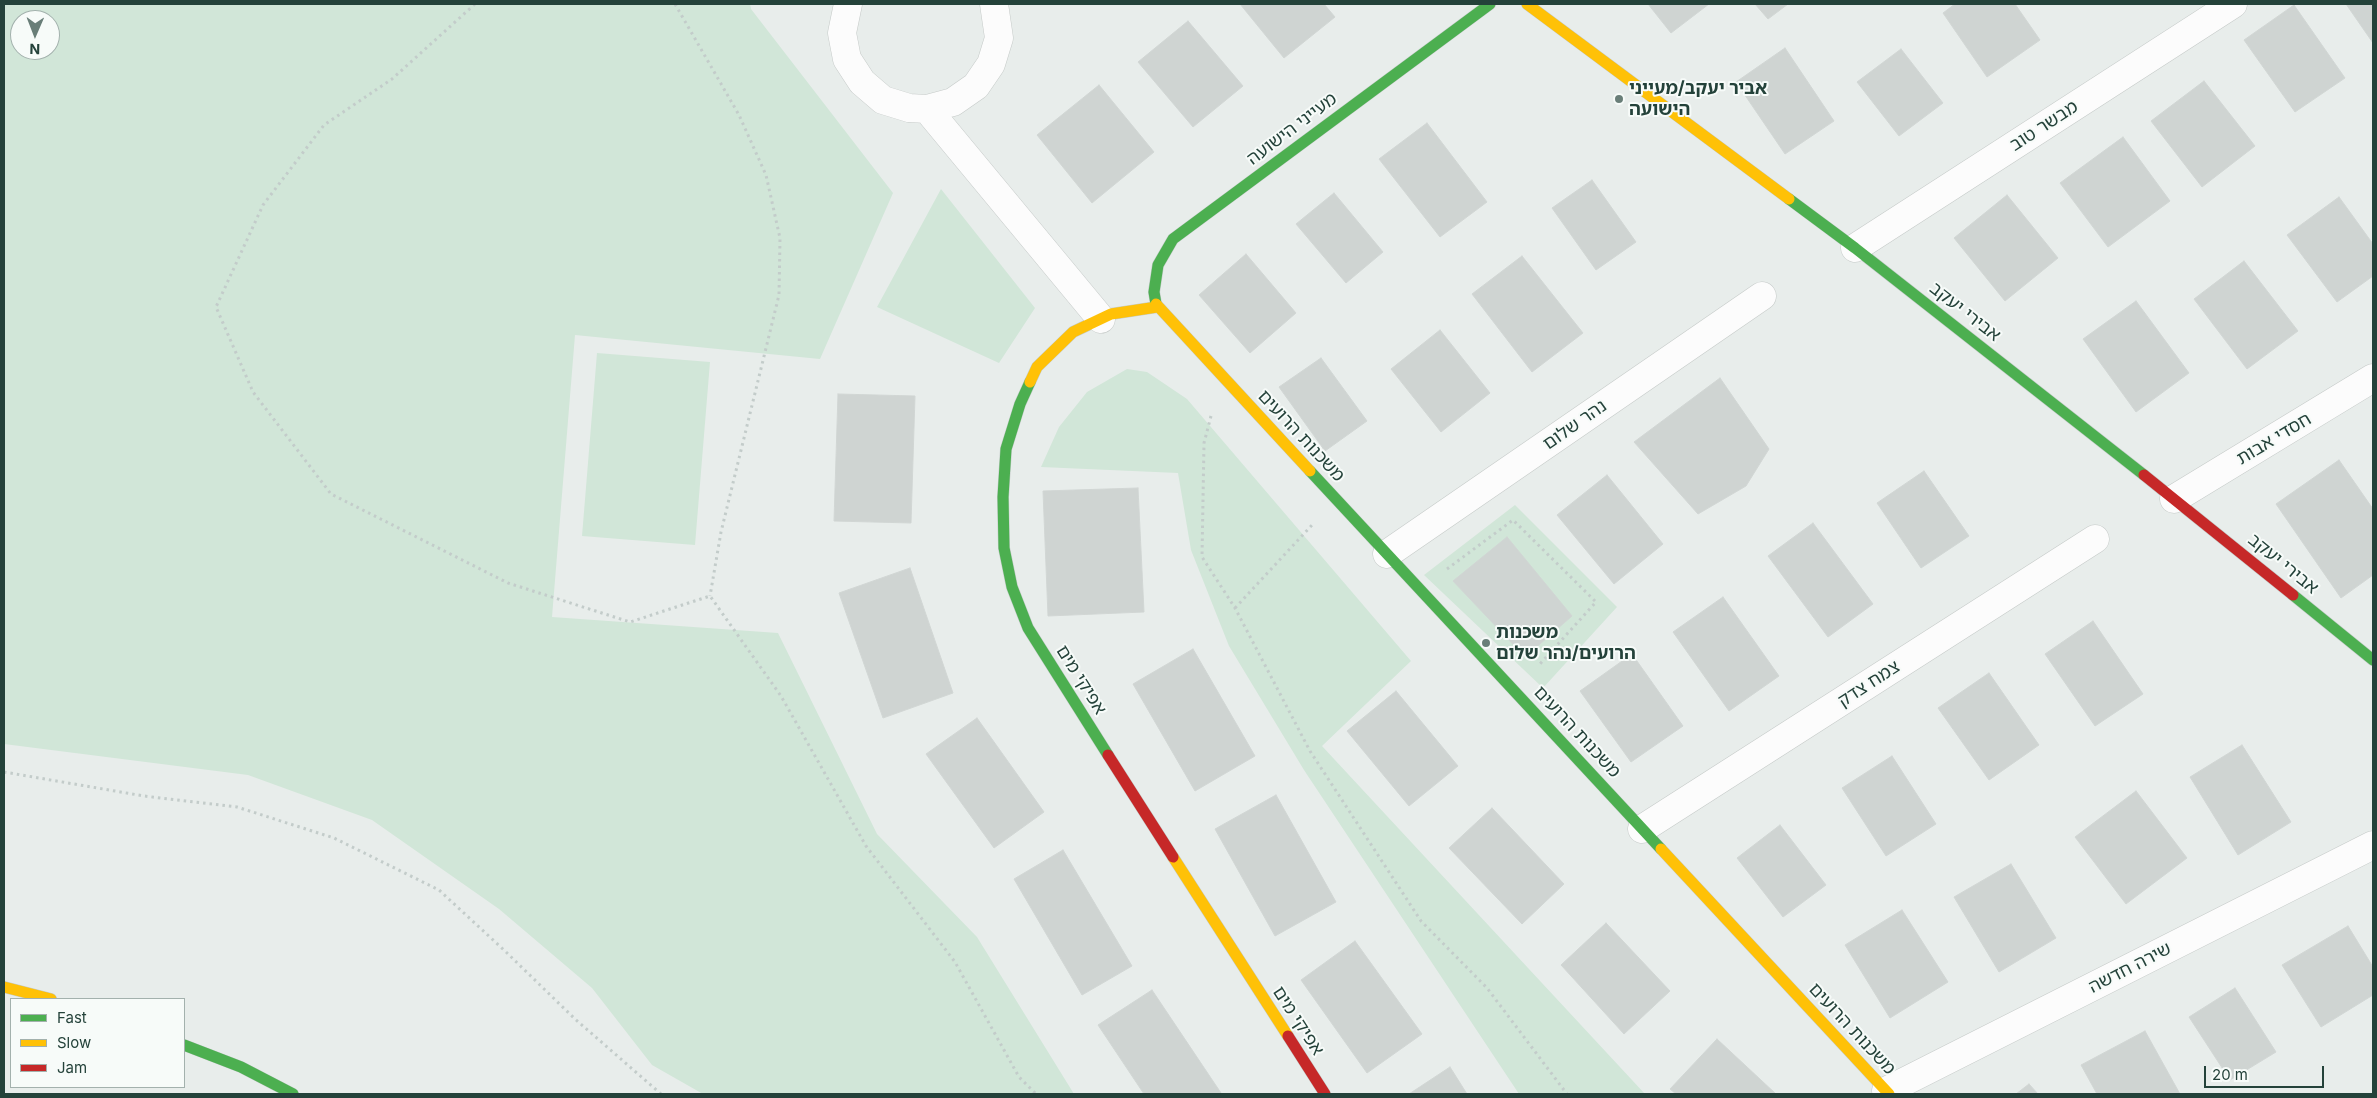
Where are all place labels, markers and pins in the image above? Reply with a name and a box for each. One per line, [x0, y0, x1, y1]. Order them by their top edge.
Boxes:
place label: אביר יעקב/מעייני הישועה [1629, 78, 1767, 120]
marker: אביר יעקב/מעייני הישועה [1613, 93, 1625, 105]
place label: משכנות הרועים/נהר שלום [1496, 622, 1636, 664]
marker: משכנות הרועים/נהר שלום [1480, 637, 1492, 649]

